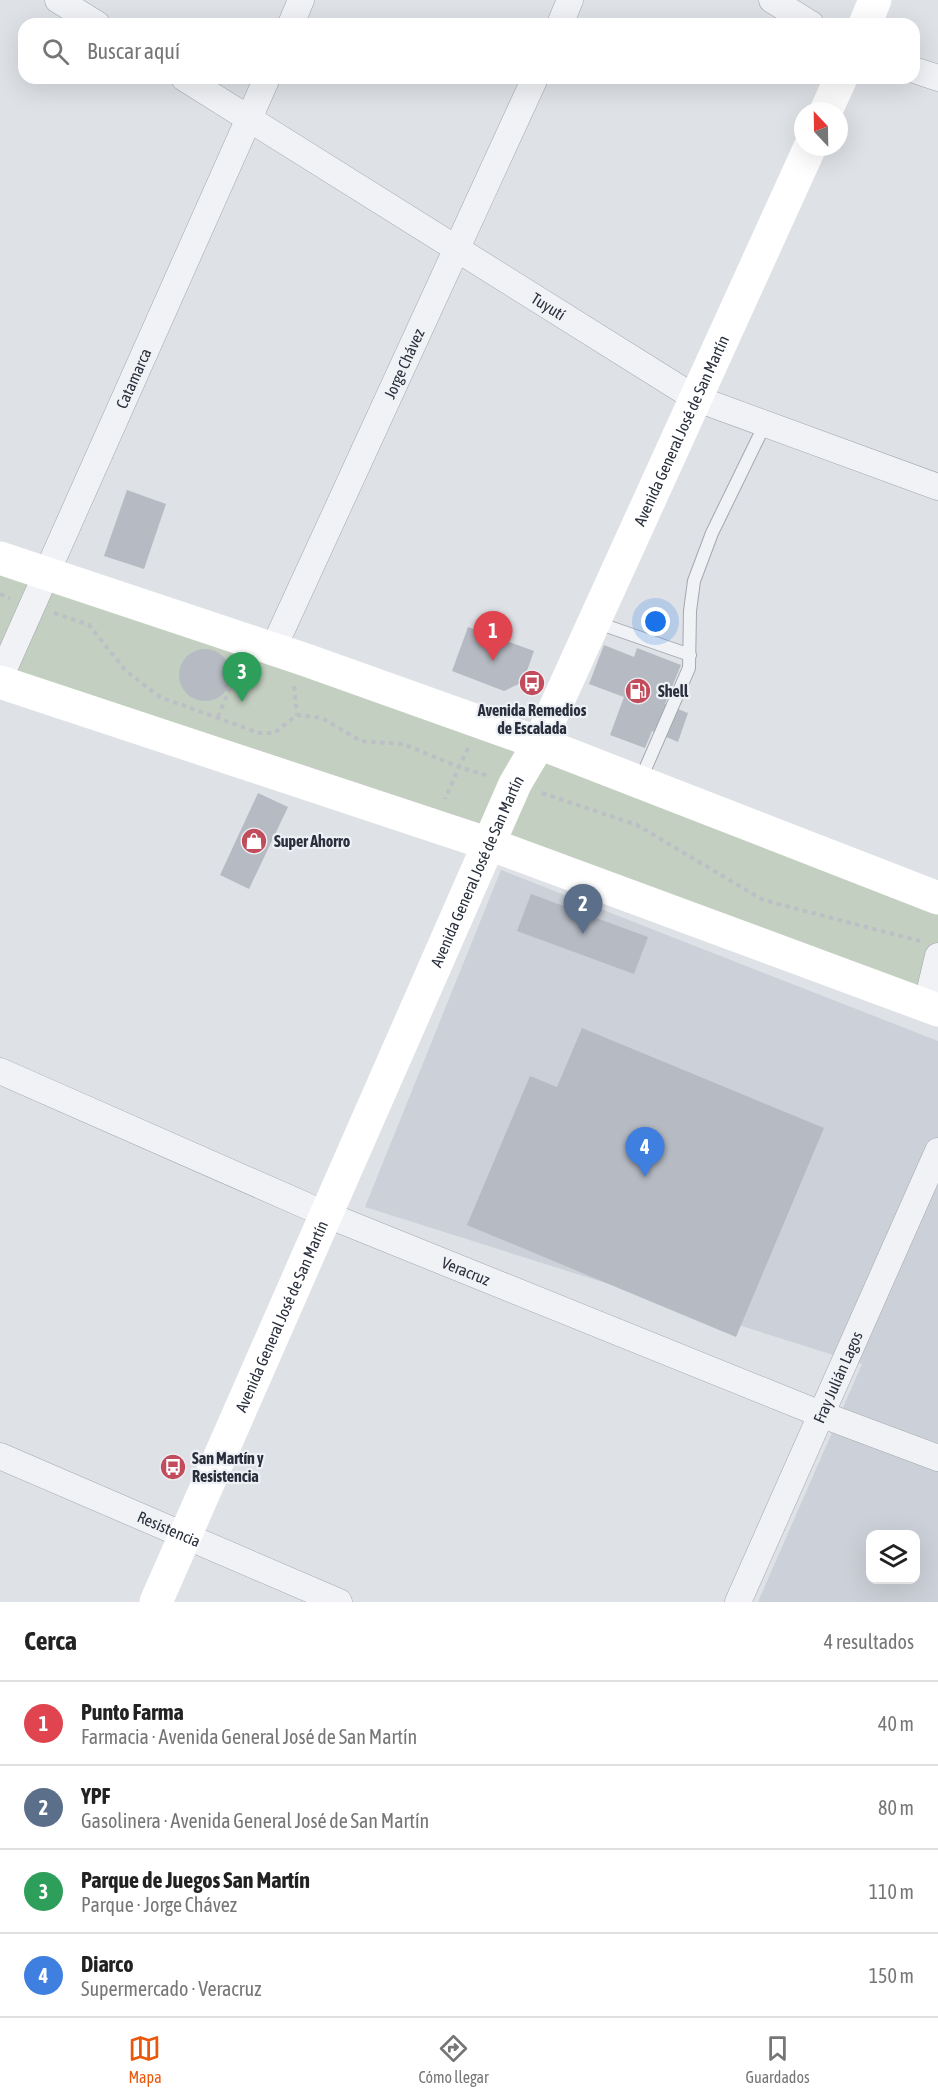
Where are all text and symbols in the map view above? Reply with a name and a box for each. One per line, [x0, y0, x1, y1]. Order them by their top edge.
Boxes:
search box [18, 18, 920, 84]
icon: search [39, 35, 72, 68]
text: Buscar aquí [87, 38, 180, 64]
north arrow [794, 102, 848, 156]
street label: Tuyutí [528, 289, 569, 324]
street label: Jorge Chávez [380, 326, 428, 401]
street label: Avenida General José de San Martín [630, 333, 732, 529]
street label: Catamarca [112, 346, 155, 411]
your location [641, 607, 670, 636]
pin: 1 [474, 612, 512, 661]
pin: 3 [222, 652, 262, 702]
bus stop icon: Avenida Remedios de Escalada [517, 668, 547, 698]
fuel station icon: Shell [623, 676, 653, 706]
place label: Shell [658, 682, 689, 700]
place label: Avenida Remedios de Escalada [477, 701, 587, 737]
street label: Avenida General José de San Martín [427, 772, 527, 970]
shop icon: Super Ahorro [239, 826, 269, 856]
place label: Super Ahorro [274, 832, 351, 850]
pin: 2 [564, 884, 602, 934]
pin: 4 [626, 1128, 664, 1177]
street label: Avenida General José de San Martín [232, 1218, 331, 1415]
street label: Veracruz [439, 1253, 493, 1289]
street label: Fray Julián Lagos [810, 1328, 866, 1426]
place label: San Martín y Resistencia [192, 1449, 264, 1485]
bus stop icon: San Martín y Resistencia [158, 1452, 188, 1482]
street label: Resistencia [135, 1507, 203, 1550]
map controls [866, 1530, 920, 1584]
button: layers [866, 1530, 920, 1584]
text: Cerca [24, 1626, 77, 1656]
text: 4 resultados [824, 1630, 914, 1653]
text: Punto Farma [81, 1699, 184, 1725]
text: 1 [39, 1712, 48, 1735]
text: 40 m [878, 1712, 914, 1735]
text: Farmacia · Avenida General José de San Martín [81, 1725, 417, 1748]
text: YPF [81, 1783, 110, 1809]
text: 2 [39, 1796, 48, 1819]
text: 80 m [878, 1796, 914, 1819]
text: Gasolinera · Avenida General José de San Martín [81, 1809, 429, 1832]
text: Parque de Juegos San Martín [81, 1867, 310, 1893]
text: 3 [39, 1880, 48, 1903]
text: 110 m [869, 1880, 914, 1903]
text: Parque · Jorge Chávez [81, 1893, 237, 1916]
text: Diarco [81, 1951, 134, 1977]
text: 4 [39, 1964, 48, 1987]
text: 150 m [869, 1964, 914, 1987]
text: Supermercado · Veracruz [81, 1977, 261, 2000]
tab: Mapa [128, 2032, 162, 2086]
tab: Cómo llegar [418, 2032, 489, 2086]
tab: Guardados [745, 2032, 810, 2086]

